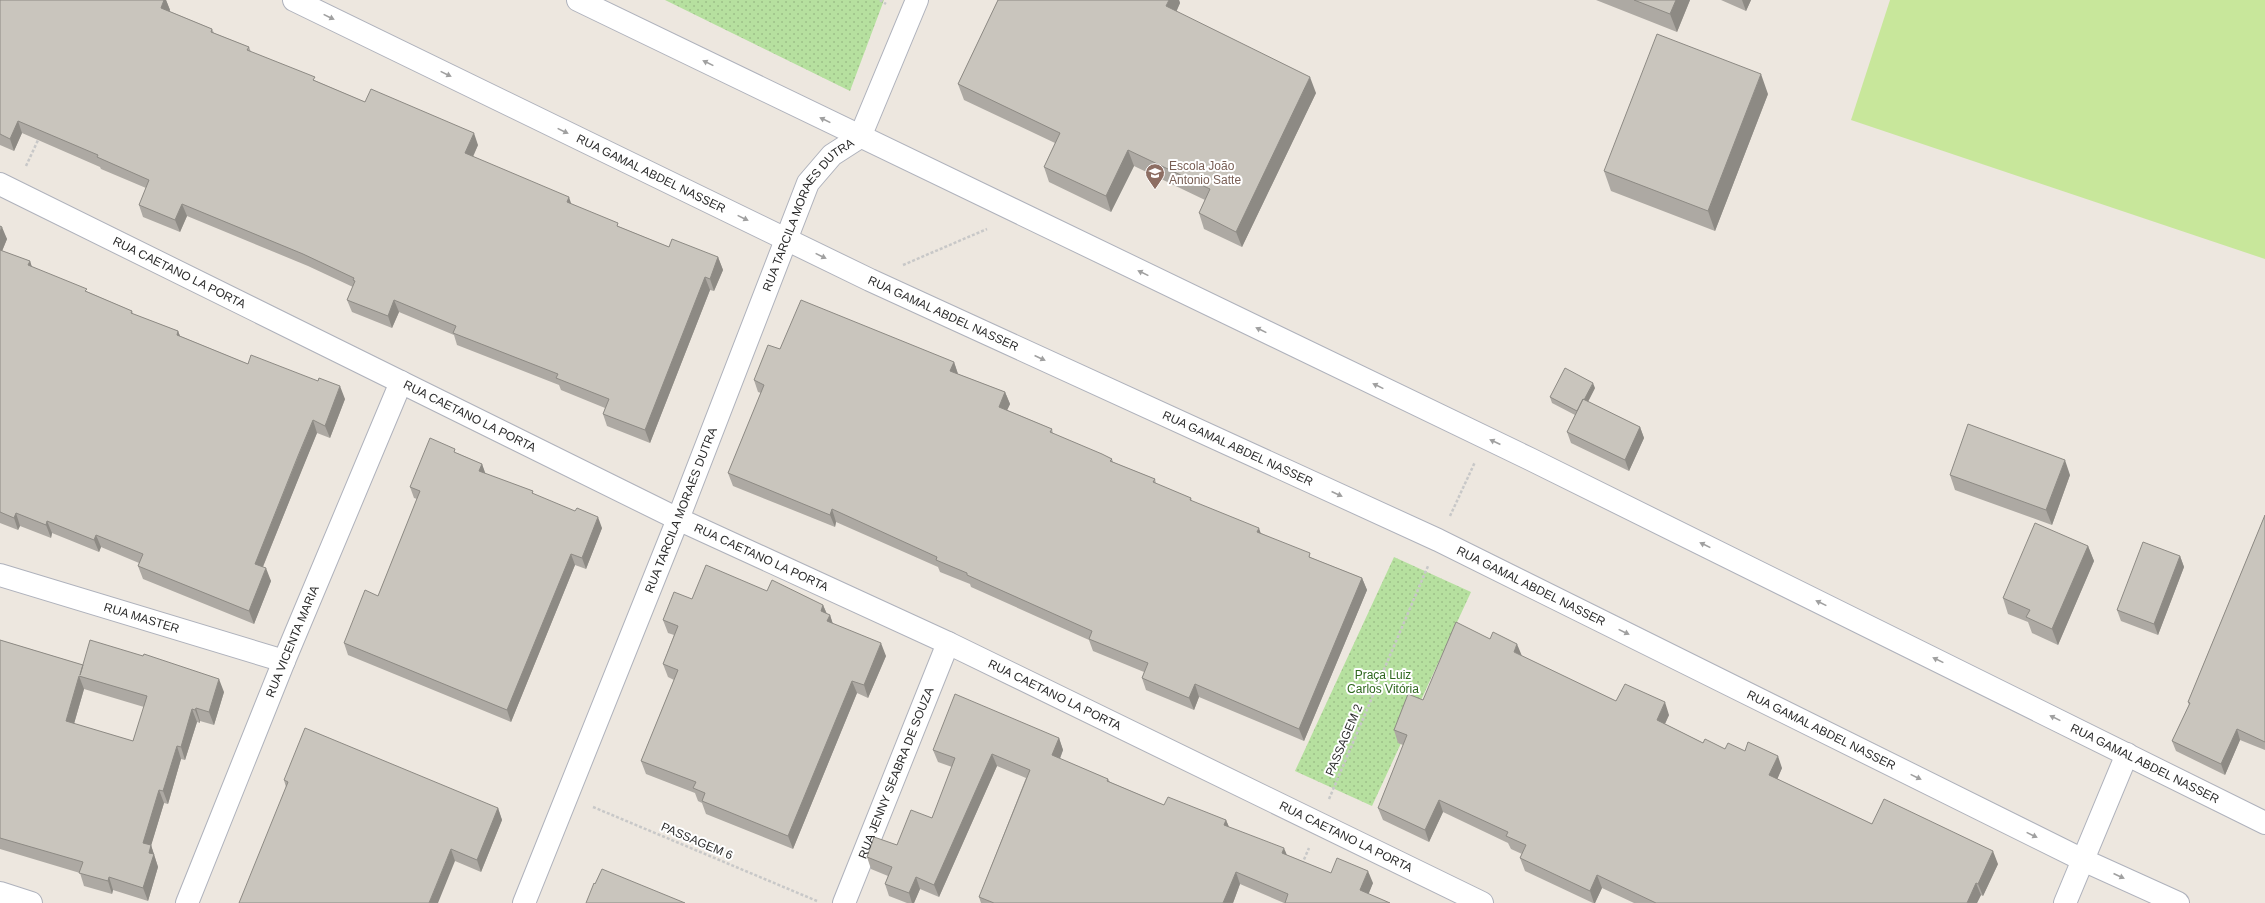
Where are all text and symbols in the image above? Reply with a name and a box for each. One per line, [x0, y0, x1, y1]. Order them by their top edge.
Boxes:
one-way arrow [323, 14, 335, 20]
one-way arrow [702, 60, 714, 66]
one-way arrow [440, 71, 452, 77]
one-way arrow [819, 117, 831, 123]
one-way arrow [557, 128, 569, 134]
street label: RUA GAMAL ABDEL NASSER [574, 131, 728, 216]
street label: RUA TARCILA MORAES DUTRA [760, 136, 857, 293]
place label: Escola João Antonio Satte [1169, 159, 1241, 187]
school or university icon: Escola João Antonio Satte [1144, 162, 1166, 190]
one-way arrow [737, 215, 749, 221]
street label: RUA CAETANO LA PORTA [111, 234, 248, 311]
one-way arrow [815, 253, 826, 259]
one-way arrow [1138, 270, 1149, 276]
street label: RUA GAMAL ABDEL NASSER [866, 273, 1021, 354]
one-way arrow [1255, 327, 1266, 333]
one-way arrow [1035, 355, 1046, 361]
street label: RUA CAETANO LA PORTA [401, 377, 538, 455]
one-way arrow [1372, 383, 1384, 389]
street label: RUA GAMAL ABDEL NASSER [1160, 408, 1316, 489]
street label: RUA TARCILA MORAES DUTRA [642, 425, 720, 595]
one-way arrow [1489, 439, 1501, 445]
one-way arrow [1331, 491, 1342, 497]
street label: RUA CAETANO LA PORTA [692, 520, 831, 594]
one-way arrow [1699, 542, 1711, 548]
street label: RUA GAMAL ABDEL NASSER [1454, 543, 1608, 629]
street label: RUA VICENTA MARIA [263, 583, 322, 700]
street label: RUA MASTER [102, 600, 181, 636]
one-way arrow [1816, 600, 1827, 606]
one-way arrow [1618, 629, 1630, 635]
street label: RUA CAETANO LA PORTA [986, 657, 1123, 733]
one-way arrow [1932, 657, 1944, 663]
park label: Praça Luiz Carlos Vitória [1347, 668, 1419, 696]
street label: RUA JENNY SEABRA DE SOUZA [855, 685, 937, 861]
street label: RUA GAMAL ABDEL NASSER [1745, 687, 1898, 773]
street label: PASSAGEM 2 [1323, 702, 1366, 778]
one-way arrow [2049, 715, 2060, 721]
street label: RUA GAMAL ABDEL NASSER [2068, 721, 2222, 806]
one-way arrow [1910, 774, 1922, 780]
street label: RUA CAETANO LA PORTA [1277, 798, 1415, 875]
street label: PASSAGEM 6 [659, 820, 735, 863]
one-way arrow [2027, 832, 2038, 838]
one-way arrow [2113, 873, 2124, 879]

